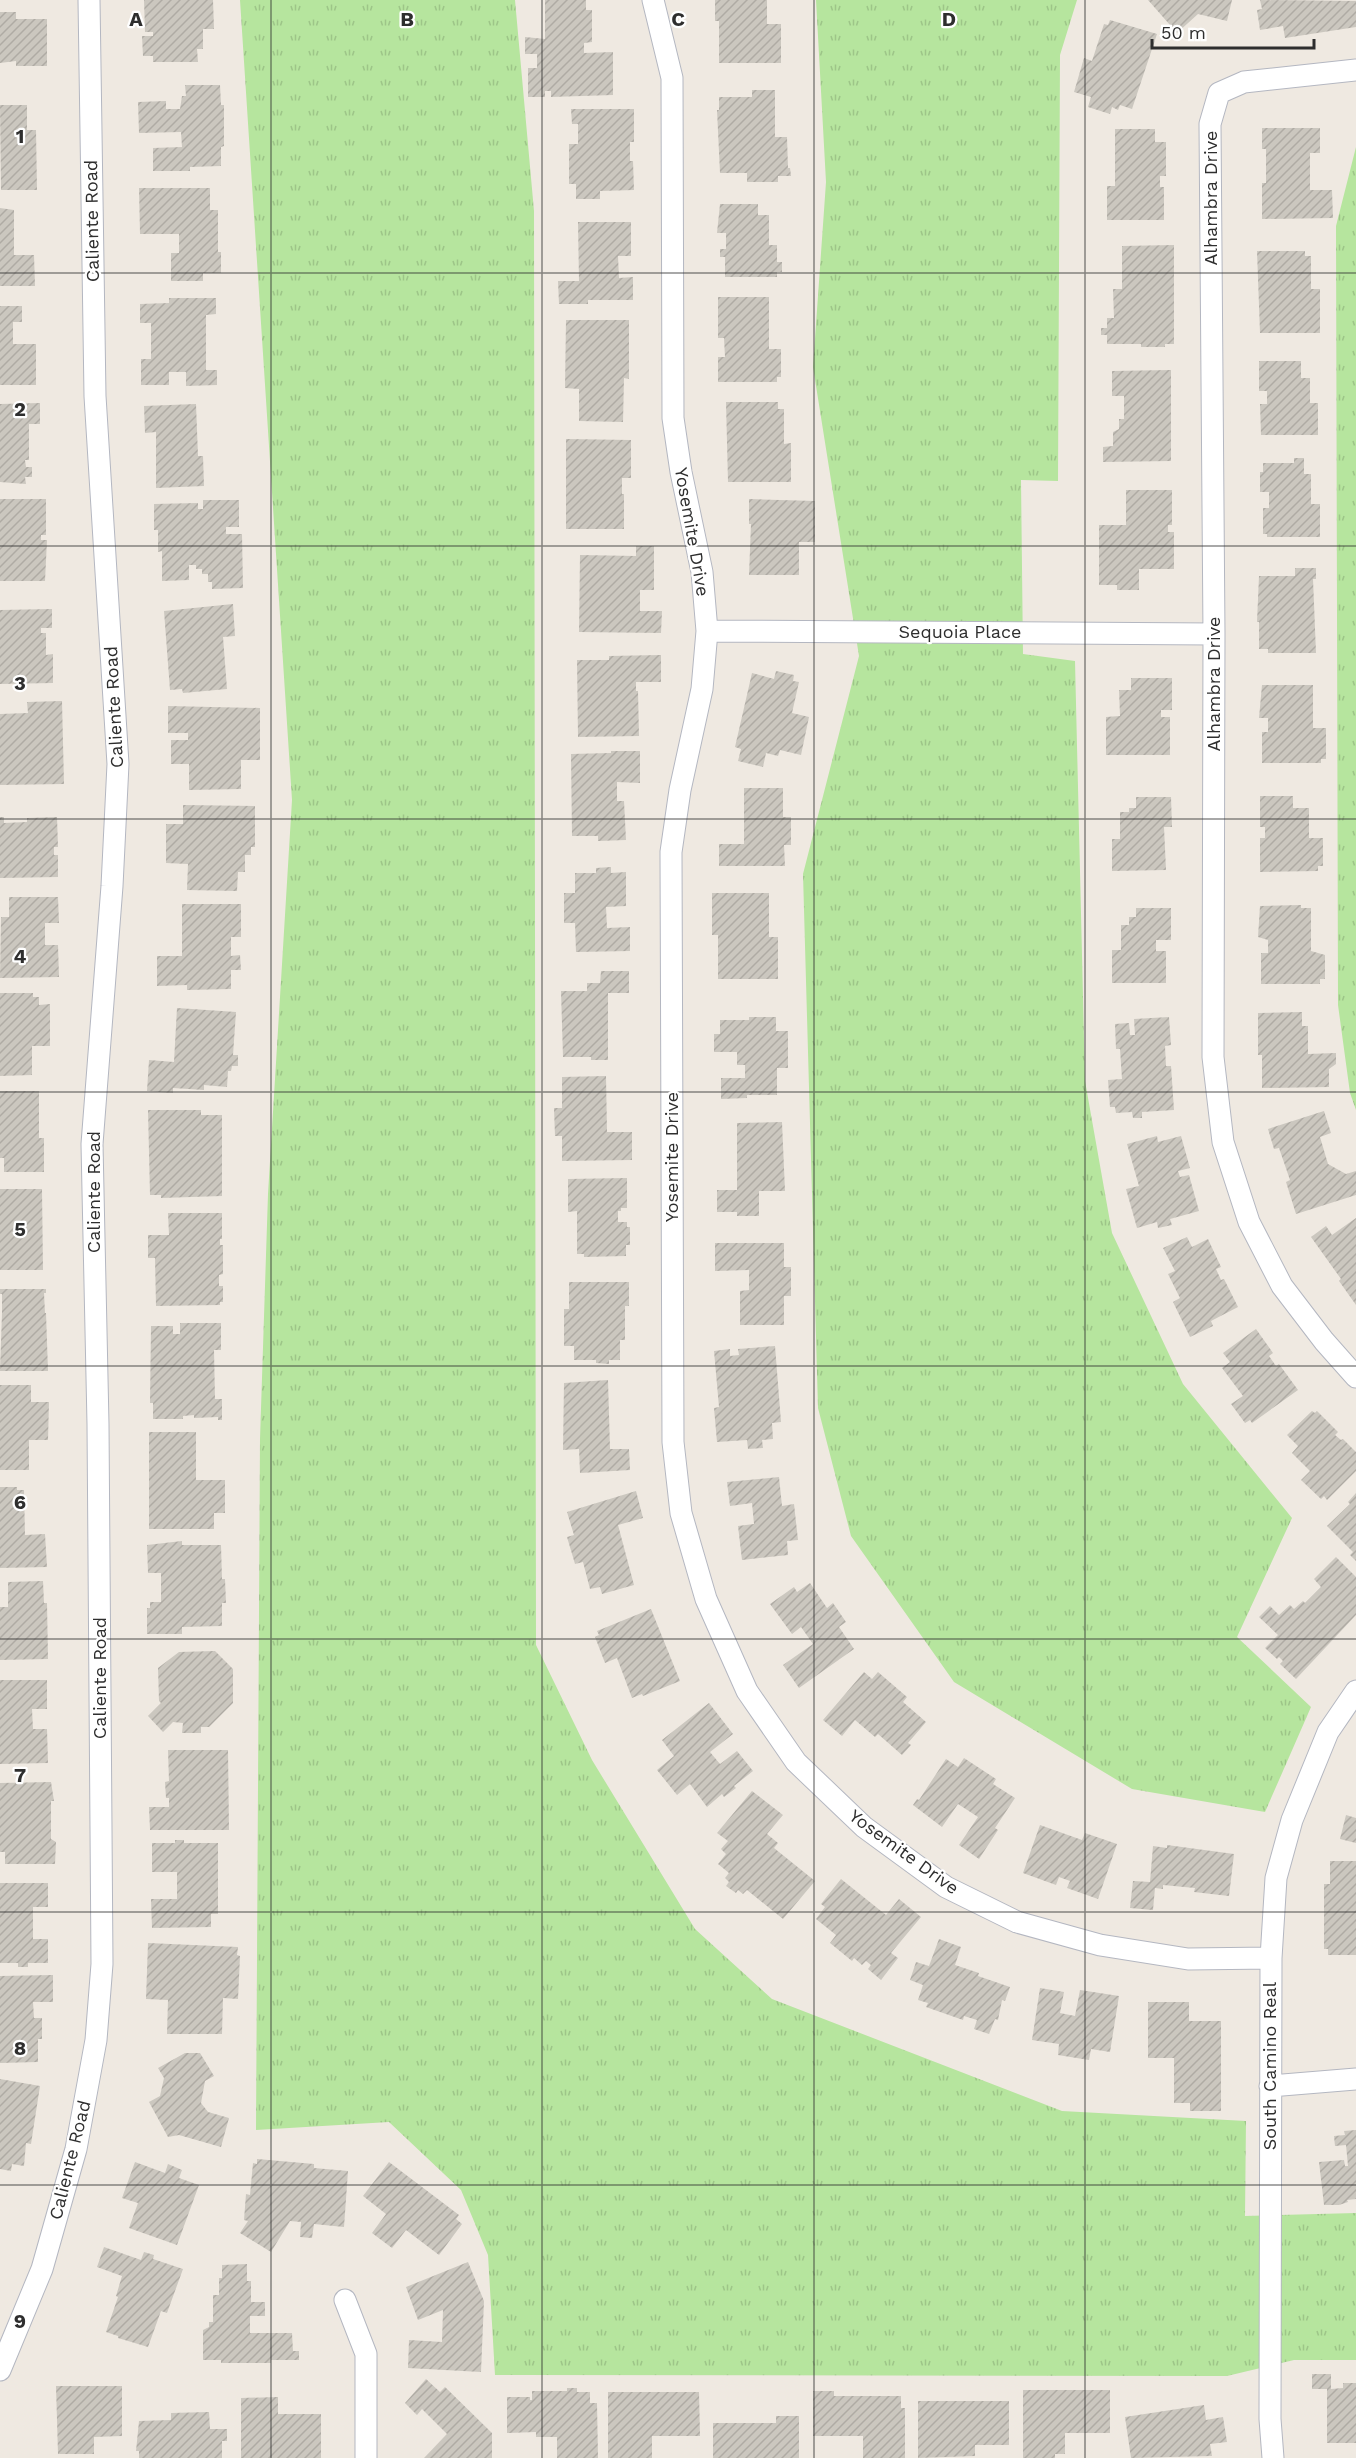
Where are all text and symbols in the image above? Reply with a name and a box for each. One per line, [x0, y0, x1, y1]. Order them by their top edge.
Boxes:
text: A [129, 7, 143, 31]
text: B [400, 7, 414, 31]
text: C [671, 7, 685, 31]
text: D [942, 7, 956, 31]
scale bar [1152, 12, 1314, 50]
text: 50 m [1161, 22, 1206, 43]
text: 1 [16, 124, 24, 148]
street label: Alhambra Drive [1200, 131, 1221, 265]
street label: Caliente Road [80, 160, 103, 282]
text: 2 [14, 397, 26, 421]
street label: Yosemite Drive [671, 466, 714, 598]
street label: Alhambra Drive [1203, 617, 1224, 751]
street label: Sequoia Place [899, 621, 1021, 642]
street label: Caliente Road [100, 645, 127, 769]
text: 3 [14, 671, 26, 695]
text: 4 [14, 944, 27, 968]
street label: Yosemite Drive [661, 1092, 682, 1222]
street label: Caliente Road [83, 1131, 104, 1253]
text: 5 [14, 1217, 26, 1241]
text: 6 [14, 1490, 26, 1514]
street label: Caliente Road [89, 1617, 110, 1739]
text: 7 [14, 1763, 26, 1787]
street label: Yosemite Drive [845, 1805, 963, 1898]
street label: South Camino Real [1259, 1981, 1280, 2150]
text: 8 [14, 2036, 26, 2060]
street label: Caliente Road [45, 2098, 94, 2222]
text: 9 [14, 2309, 26, 2333]

